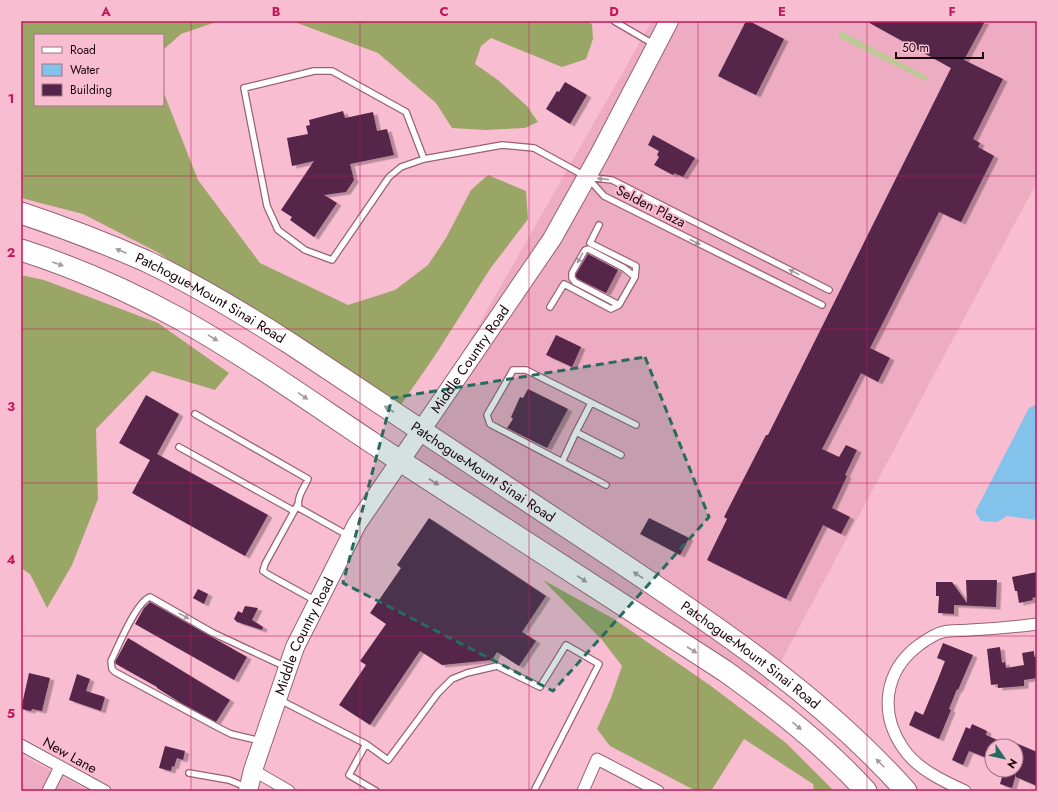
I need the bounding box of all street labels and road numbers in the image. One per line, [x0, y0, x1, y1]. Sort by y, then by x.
street label: Selden Plaza [613, 180, 689, 232]
street label: Patchogue-Mount Sinai Road [132, 248, 289, 348]
street label: Middle Country Road [426, 301, 514, 417]
street label: Patchogue-Mount Sinai Road [407, 417, 559, 527]
street label: Middle Country Road [269, 574, 339, 698]
street label: Patchogue-Mount Sinai Road [677, 596, 824, 714]
street label: New Lane [39, 732, 101, 778]

